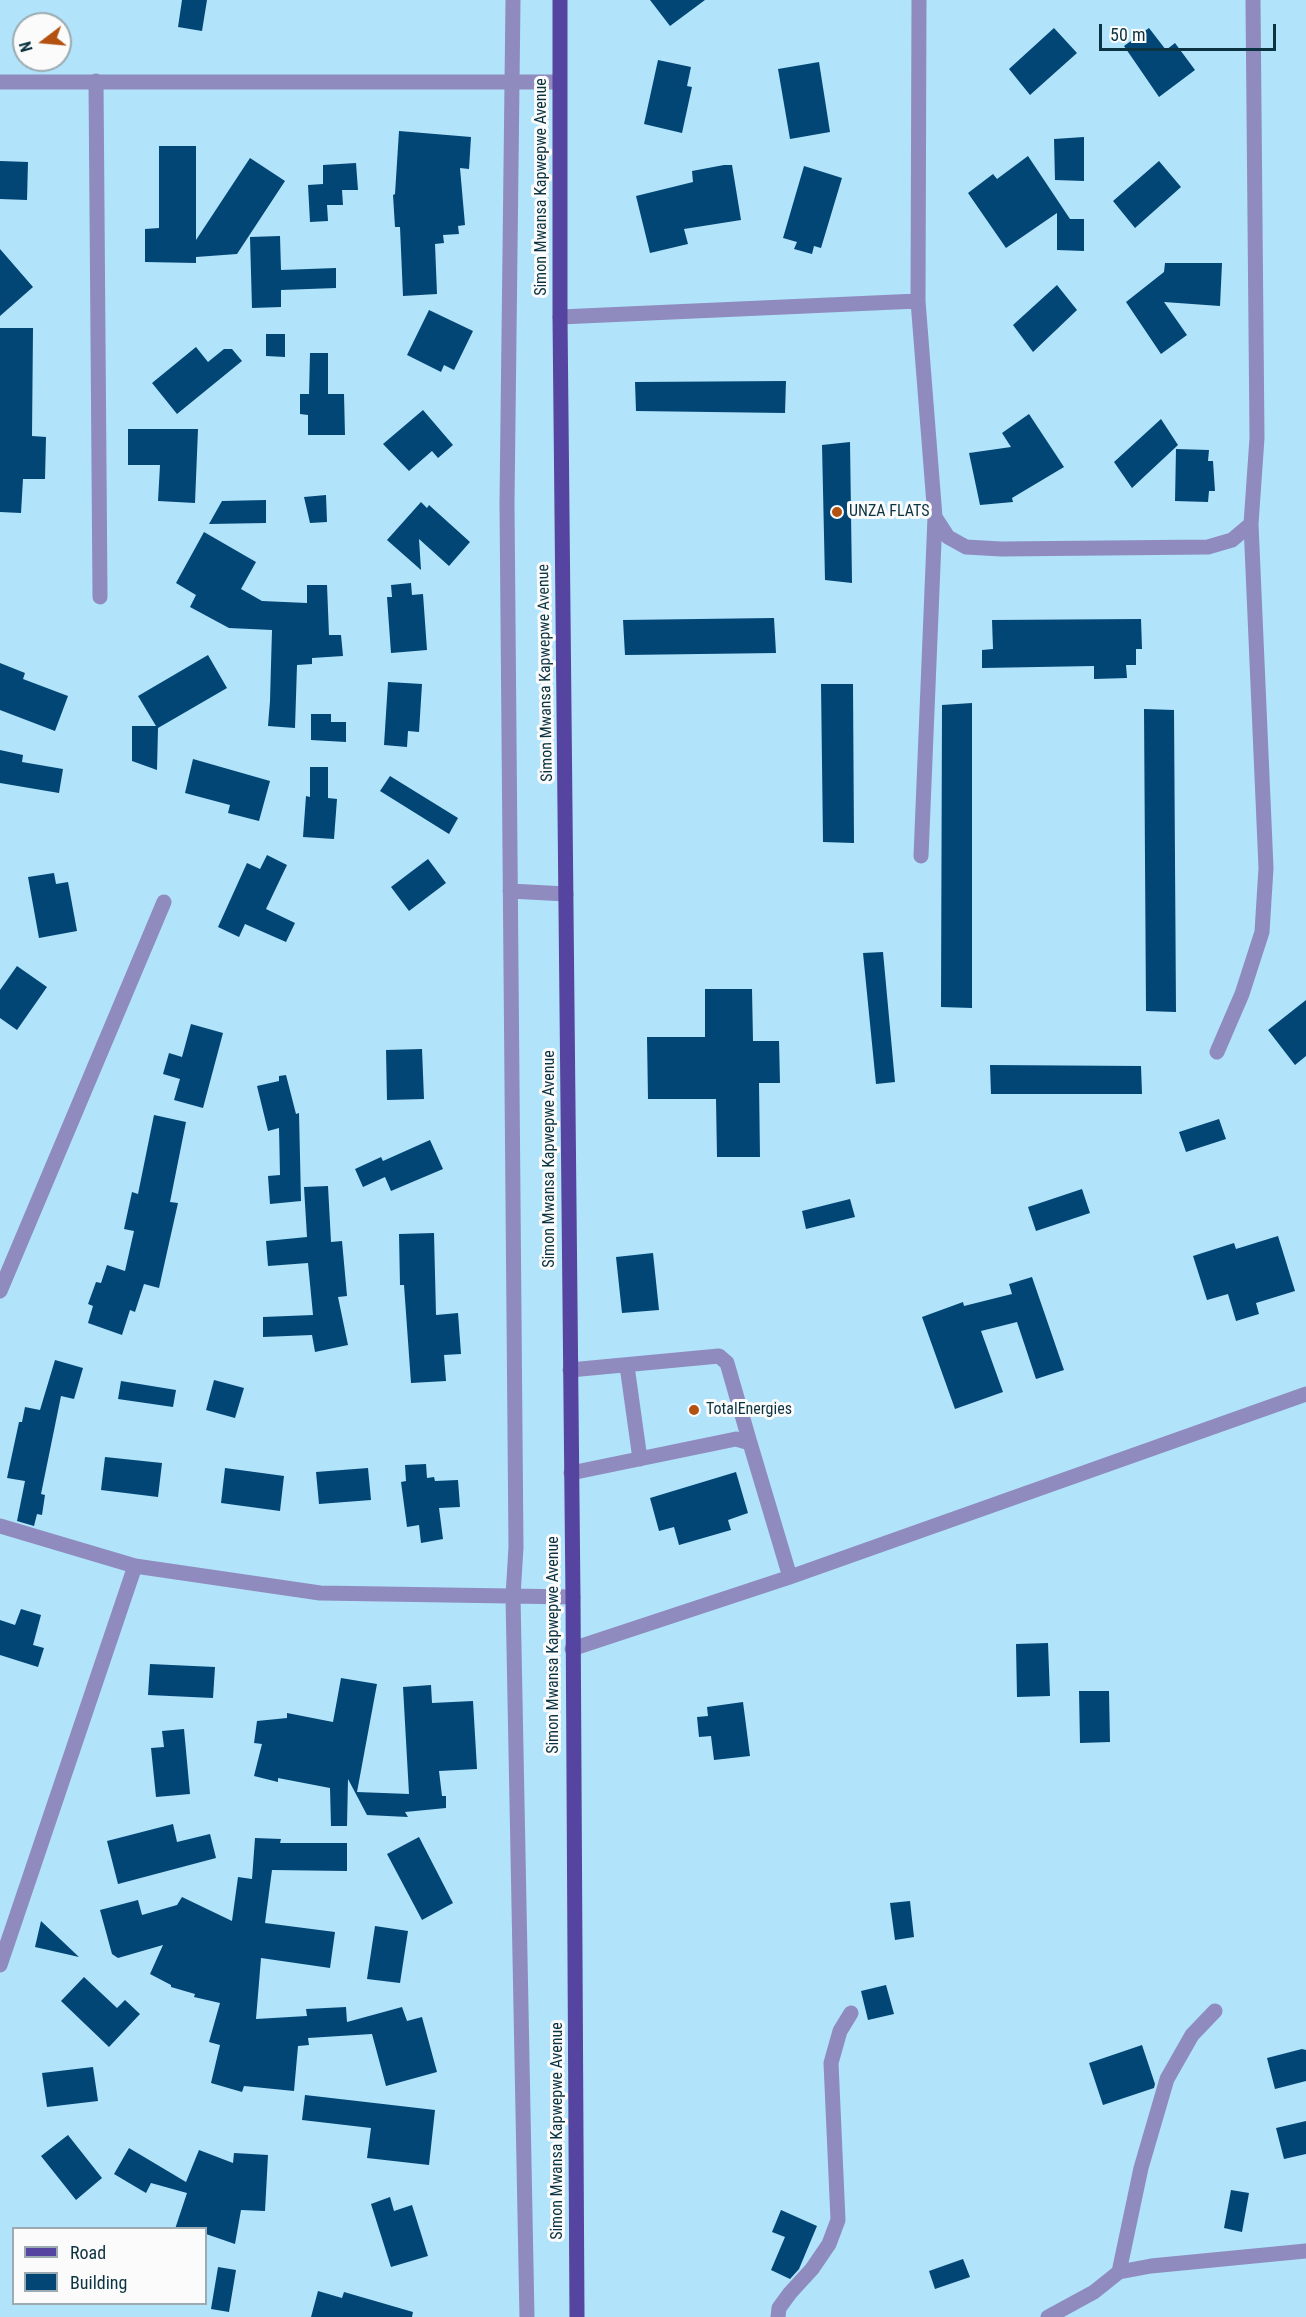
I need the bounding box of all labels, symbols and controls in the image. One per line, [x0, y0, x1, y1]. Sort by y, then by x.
north arrow [12, 12, 72, 72]
scale bar [1102, 12, 1279, 50]
text: 50 m [1110, 24, 1145, 45]
text: N [16, 39, 37, 54]
street label: Simon Mwansa Kapwepwe Avenue [532, 78, 552, 296]
place label: UNZA FLATS [849, 502, 929, 522]
marker: UNZA FLATS [830, 505, 844, 519]
street label: Simon Mwansa Kapwepwe Avenue [535, 564, 557, 782]
street label: Simon Mwansa Kapwepwe Avenue [540, 1050, 560, 1268]
place label: TotalEnergies [706, 1400, 792, 1420]
marker: TotalEnergies [687, 1403, 701, 1417]
street label: Simon Mwansa Kapwepwe Avenue [544, 1536, 564, 1754]
street label: Simon Mwansa Kapwepwe Avenue [548, 2022, 568, 2240]
legend [12, 2227, 207, 2305]
text: Road [70, 2242, 106, 2263]
text: Building [70, 2272, 127, 2293]

